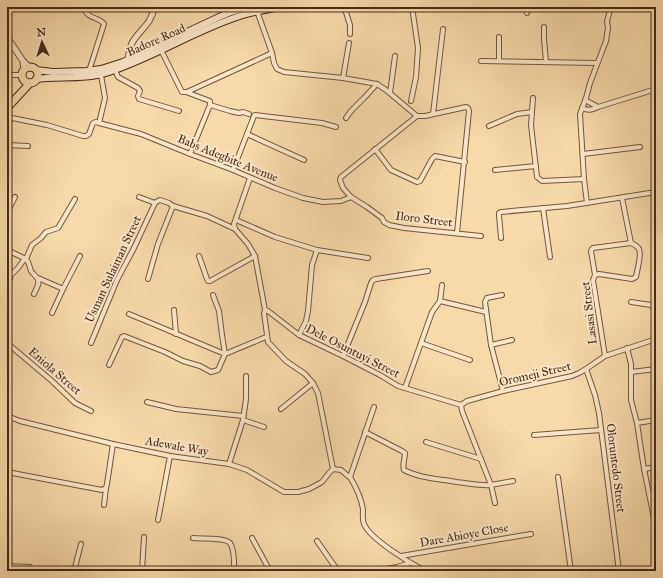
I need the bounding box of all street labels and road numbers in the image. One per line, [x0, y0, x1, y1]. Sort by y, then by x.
street label: Badore Road [125, 21, 187, 59]
street label: Babs Adegbite Avenue [175, 131, 280, 186]
street label: Iloro Street [395, 209, 454, 230]
street label: Usman Sulaiman Street [82, 212, 144, 325]
street label: Lasasi Street [578, 280, 600, 345]
street label: Dele Osuntuyi Street [304, 321, 403, 381]
street label: Eniola Street [26, 344, 85, 398]
street label: Oromeji Street [498, 359, 573, 389]
street label: Oloruntedo Street [604, 423, 629, 514]
street label: Adewale Way [143, 433, 210, 459]
street label: Dare Abioye Close [419, 520, 509, 550]

